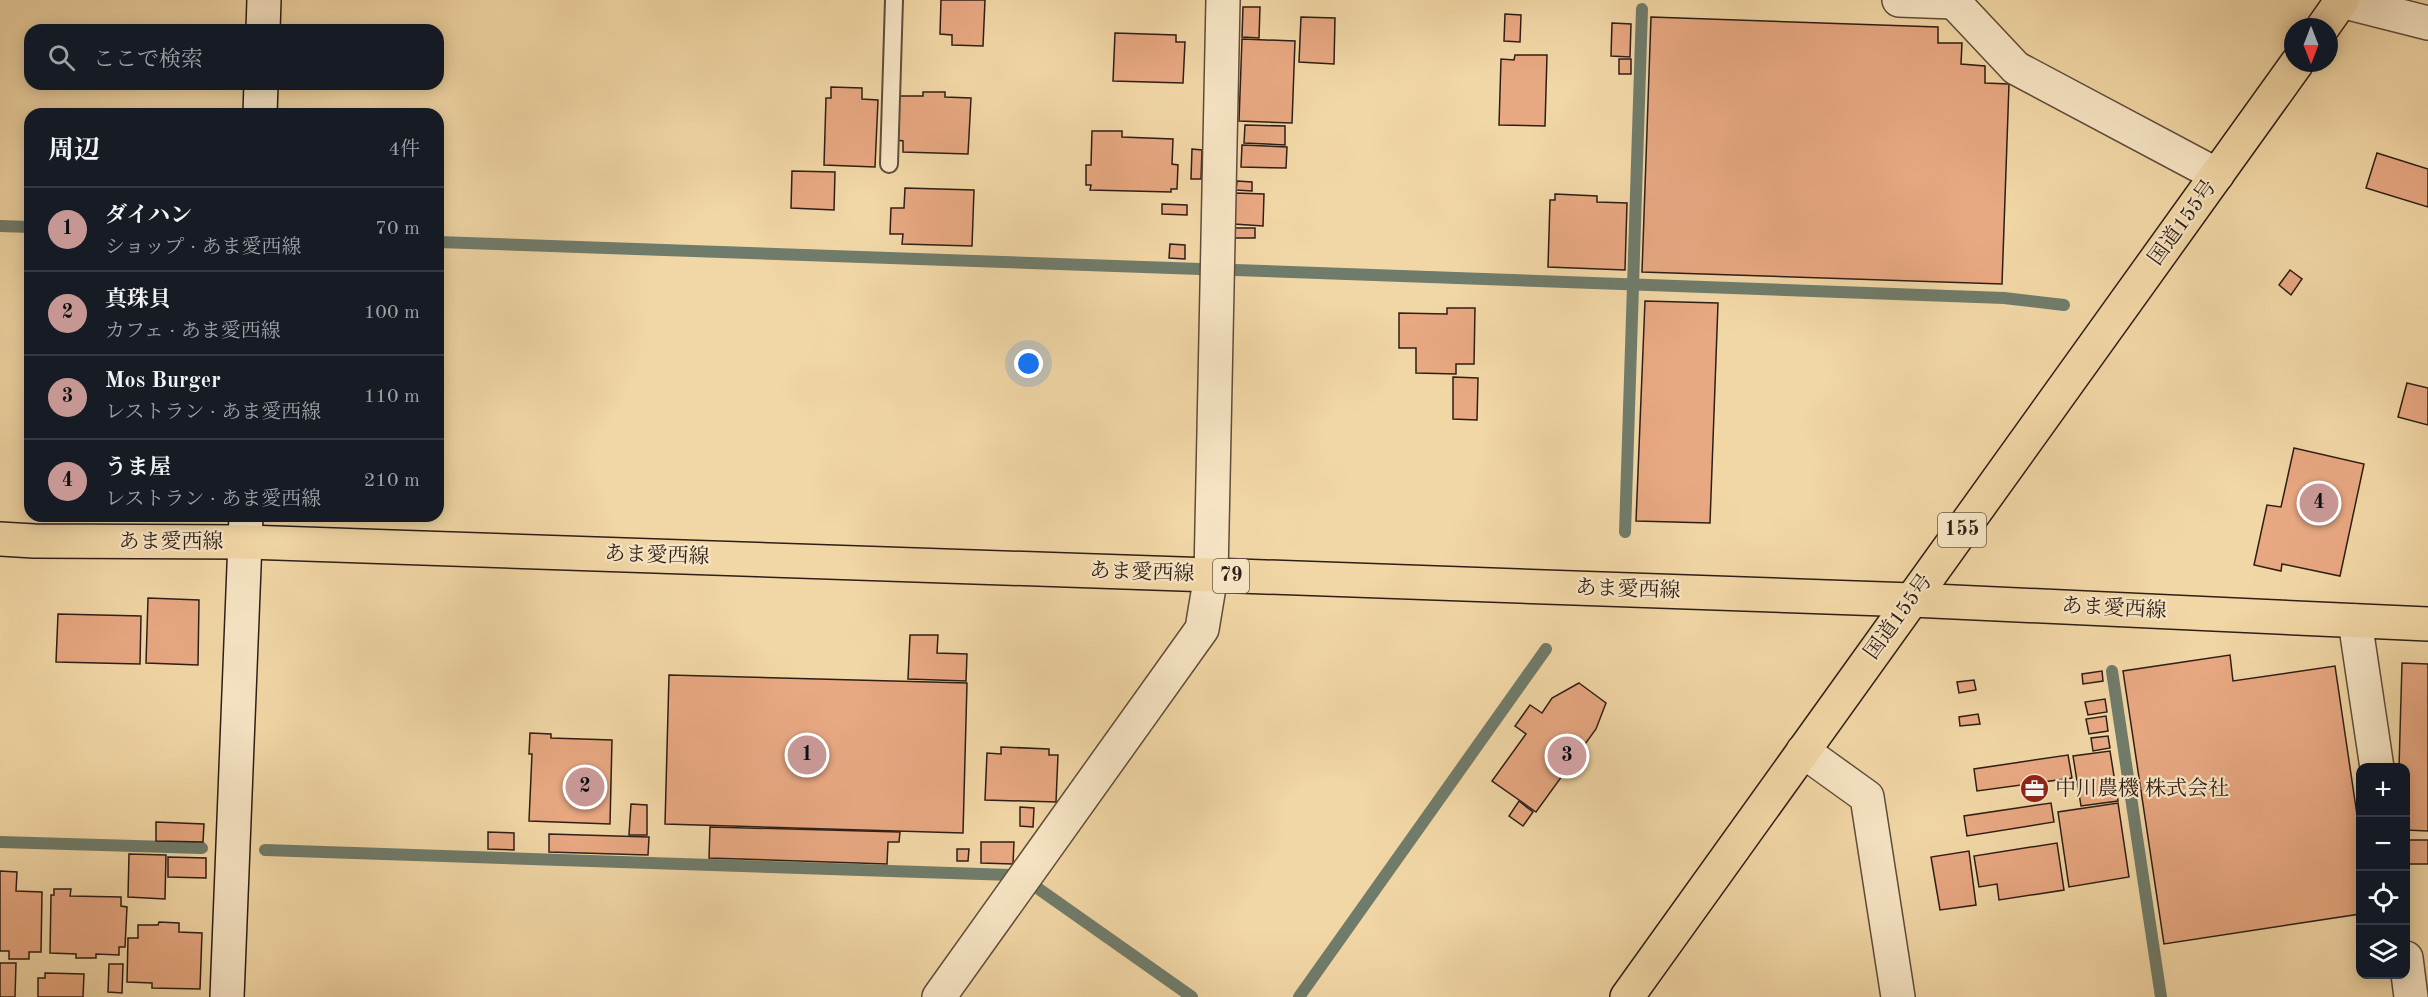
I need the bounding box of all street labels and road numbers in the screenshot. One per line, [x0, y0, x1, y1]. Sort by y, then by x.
street label: 国道155号 [2144, 175, 2221, 269]
road number: 155 [1938, 513, 1986, 547]
street label: あま愛西線 [119, 530, 224, 553]
street label: あま愛西線 [604, 542, 710, 568]
street label: あま愛西線 [1089, 559, 1195, 585]
road number: 79 [1213, 559, 1249, 593]
street label: 国道155号 [1860, 569, 1937, 663]
street label: あま愛西線 [1575, 576, 1681, 602]
street label: あま愛西線 [2061, 594, 2167, 622]

